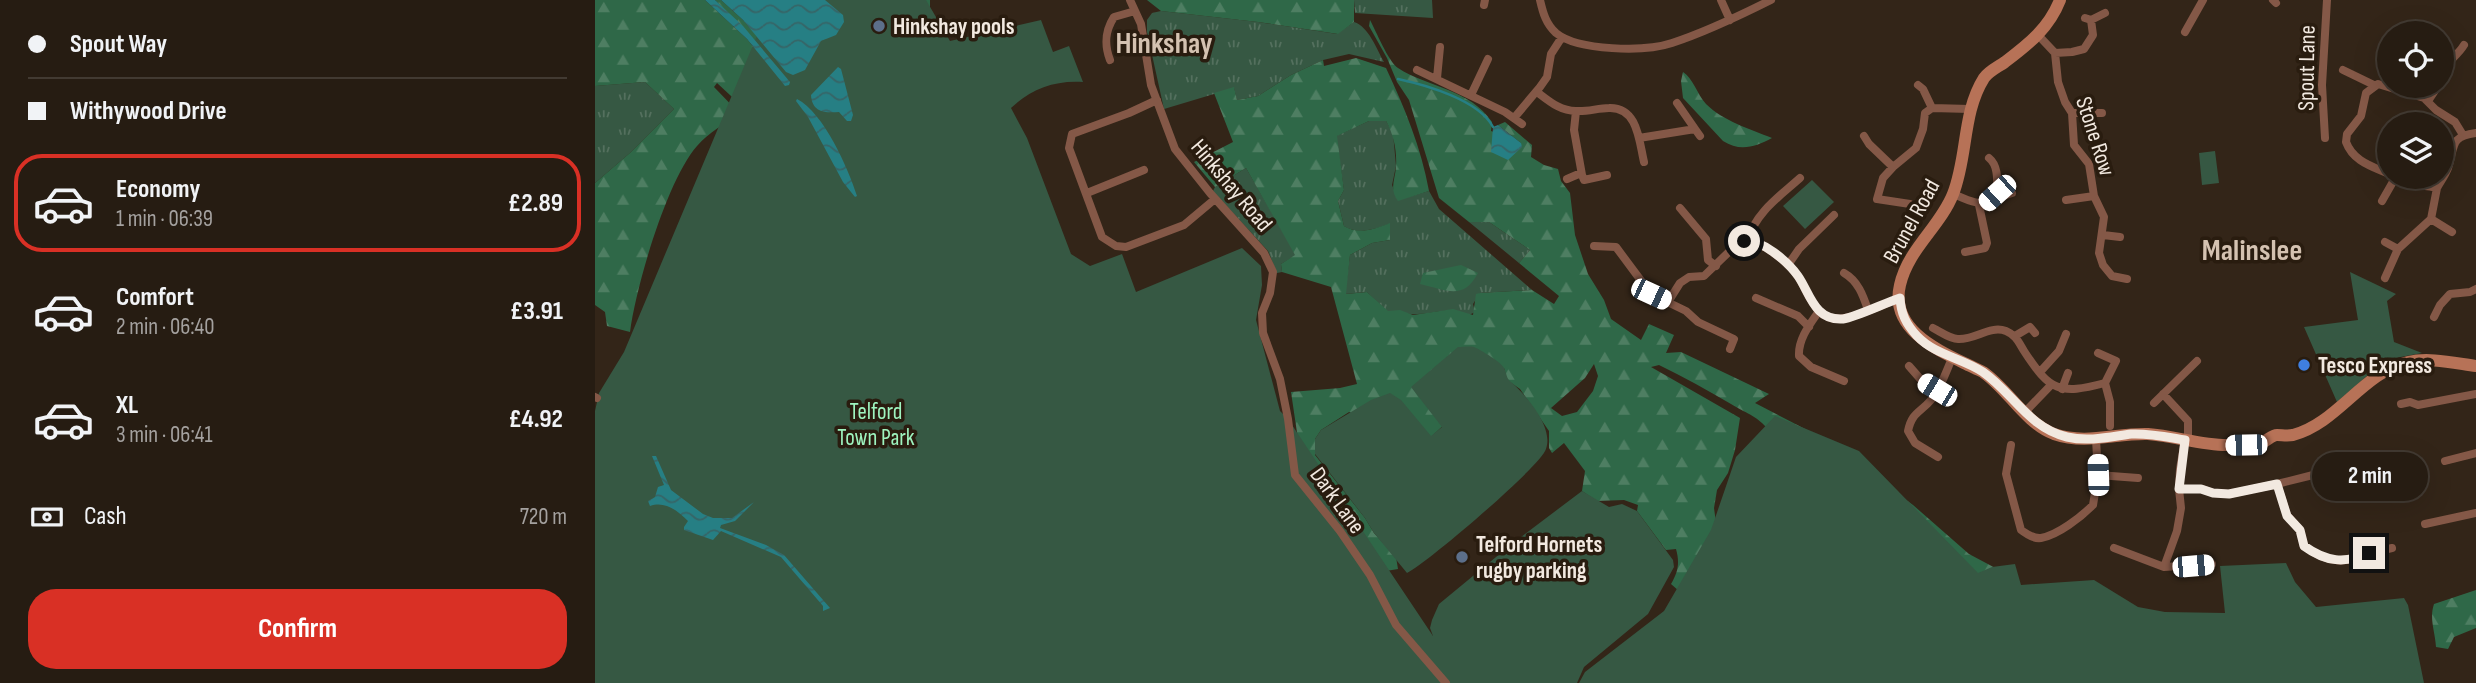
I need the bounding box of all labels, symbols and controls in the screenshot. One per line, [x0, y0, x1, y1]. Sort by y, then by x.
place label: Hinkshay pools [893, 13, 1015, 41]
marker: Hinkshay pools [871, 18, 887, 34]
map controls [2377, 21, 2454, 189]
button: locate [2377, 21, 2454, 98]
street label: Spout Lane [2292, 25, 2322, 111]
district label: Hinkshay [1115, 26, 1213, 62]
text: Spout Way [70, 29, 167, 60]
street label: Stone Row [2069, 93, 2121, 180]
text: Withywood Drive [70, 96, 227, 127]
button: layers [2377, 112, 2454, 189]
street label: Hinkshay Road [1185, 134, 1278, 238]
car [1975, 171, 2020, 215]
icon: car [32, 172, 95, 235]
text: Economy [116, 174, 200, 205]
street label: Brunel Road [1877, 175, 1946, 268]
text: £2.89 [508, 188, 563, 219]
text: 1 min · 06:39 [116, 205, 213, 233]
route start [1728, 225, 1760, 257]
district label: Malinslee [2202, 233, 2302, 269]
car [1628, 276, 1675, 312]
icon: car [32, 280, 95, 343]
text: Comfort [116, 282, 194, 313]
text: £3.91 [510, 296, 563, 327]
text: 2 min · 06:40 [116, 313, 214, 341]
place label: Tesco Express [2318, 352, 2432, 380]
marker: Tesco Express [2296, 357, 2312, 373]
car [1914, 370, 1961, 410]
icon: car [32, 388, 95, 451]
text: XL [116, 390, 138, 421]
park label: Telford Town Park [837, 398, 915, 452]
text: £4.92 [508, 404, 563, 435]
text: 3 min · 06:41 [116, 421, 213, 449]
car [2225, 434, 2268, 456]
callout: 2 min [2311, 452, 2427, 500]
car [2087, 454, 2110, 496]
street label: Dark Lane [1304, 462, 1371, 539]
text: 2 min [2348, 462, 2392, 490]
icon: cash [28, 498, 66, 536]
text: Cash [84, 501, 127, 532]
text: 720 m [520, 503, 567, 531]
place label: Telford Hornets rugby parking [1476, 531, 1602, 585]
route end [2353, 537, 2385, 569]
marker: Telford Hornets rugby parking [1454, 549, 1470, 565]
car [2172, 554, 2215, 578]
button: Confirm [28, 589, 567, 669]

